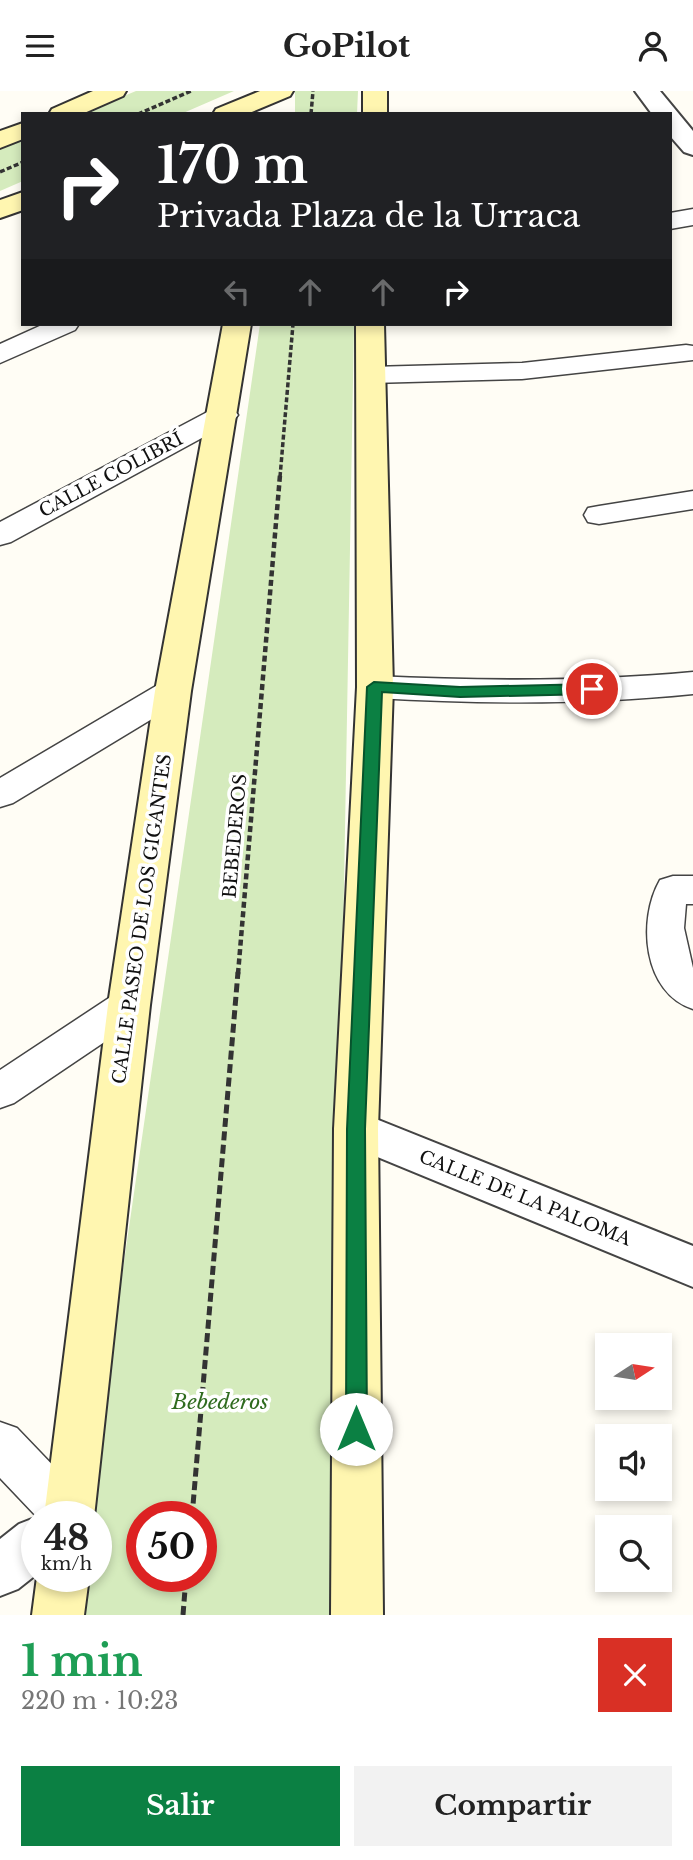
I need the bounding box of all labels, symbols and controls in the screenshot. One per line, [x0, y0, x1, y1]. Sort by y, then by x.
text: GoPilot [283, 26, 410, 66]
icon: menu [21, 27, 59, 65]
icon: person [634, 27, 672, 65]
text: 170 m [157, 135, 308, 196]
icon: right [42, 140, 133, 231]
text: Privada Plaza de la Urraca [157, 196, 580, 236]
icon: left [218, 273, 256, 311]
icon: ahead [291, 273, 329, 311]
icon: ahead [364, 273, 402, 311]
icon: right [437, 273, 475, 311]
street label: CALLE COLIBRÍ [35, 427, 187, 522]
pin [562, 659, 622, 719]
icon: arrive [573, 670, 611, 708]
street label: CALLE PASEO DE LOS GIGANTES [108, 753, 176, 1085]
street label: BEBEDEROS [219, 773, 251, 899]
street label: CALLE DE LA PALOMA [416, 1145, 635, 1251]
north arrow [595, 1333, 672, 1411]
map controls [595, 1333, 672, 1592]
park label: Bebederos [171, 1389, 268, 1415]
position arrow [319, 1392, 393, 1466]
button: sound [595, 1424, 672, 1501]
speed limit sign: 50 [126, 1501, 217, 1592]
button: search [595, 1515, 672, 1592]
text: 48 [44, 1516, 89, 1559]
text: km/h [41, 1553, 92, 1575]
text: 1 min [21, 1635, 143, 1687]
button: close [598, 1638, 672, 1712]
text: 220 m · 10:23 [21, 1687, 178, 1715]
button: Salir [21, 1766, 340, 1846]
button: Compartir [354, 1766, 672, 1846]

